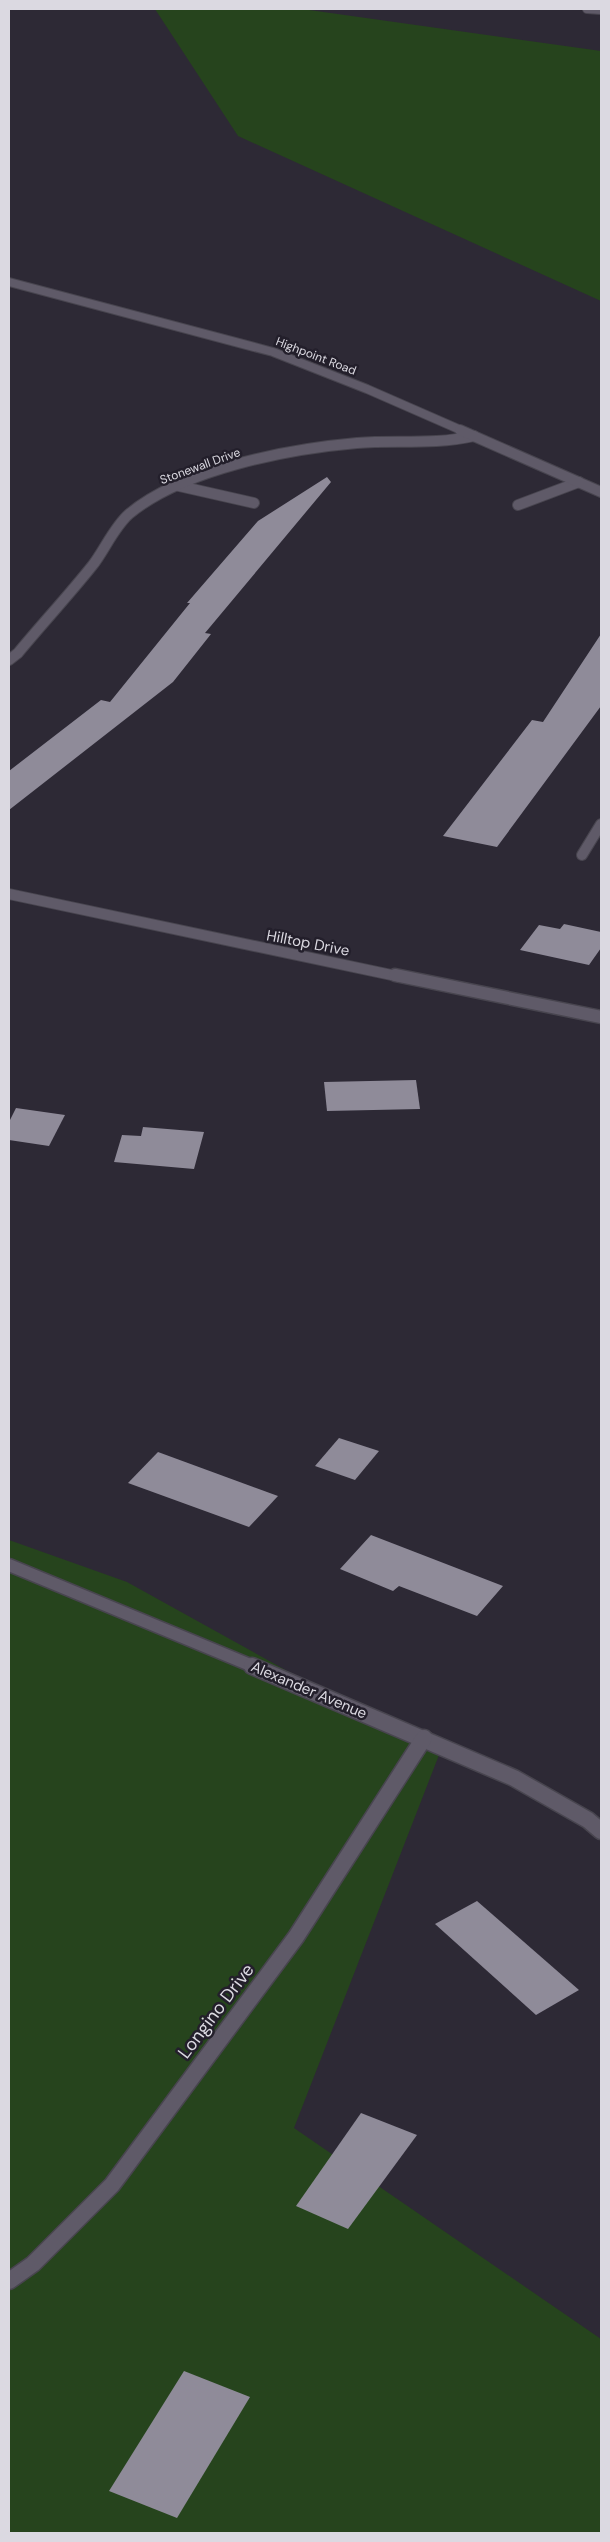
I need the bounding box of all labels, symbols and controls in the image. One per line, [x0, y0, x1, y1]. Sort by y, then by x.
street label: Highpoint Road [274, 333, 358, 379]
street label: Stonewall Drive [158, 444, 243, 488]
street label: Hilltop Drive [265, 925, 351, 961]
street label: Alexander Avenue [248, 1657, 370, 1723]
street label: Longino Drive [172, 1959, 260, 2063]

